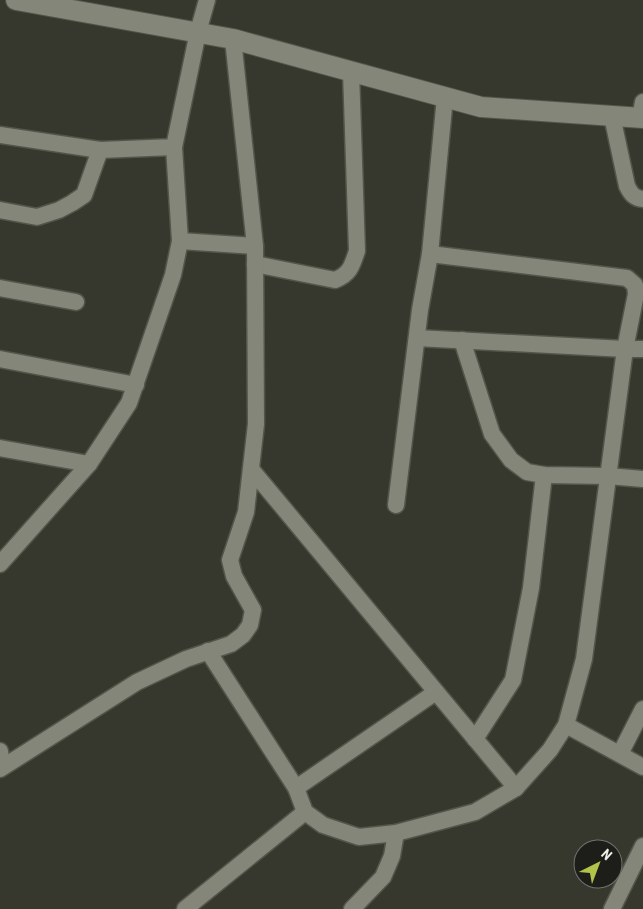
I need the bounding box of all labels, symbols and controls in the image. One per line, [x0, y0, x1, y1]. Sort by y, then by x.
north arrow [573, 839, 623, 889]
text: N [598, 846, 615, 863]

